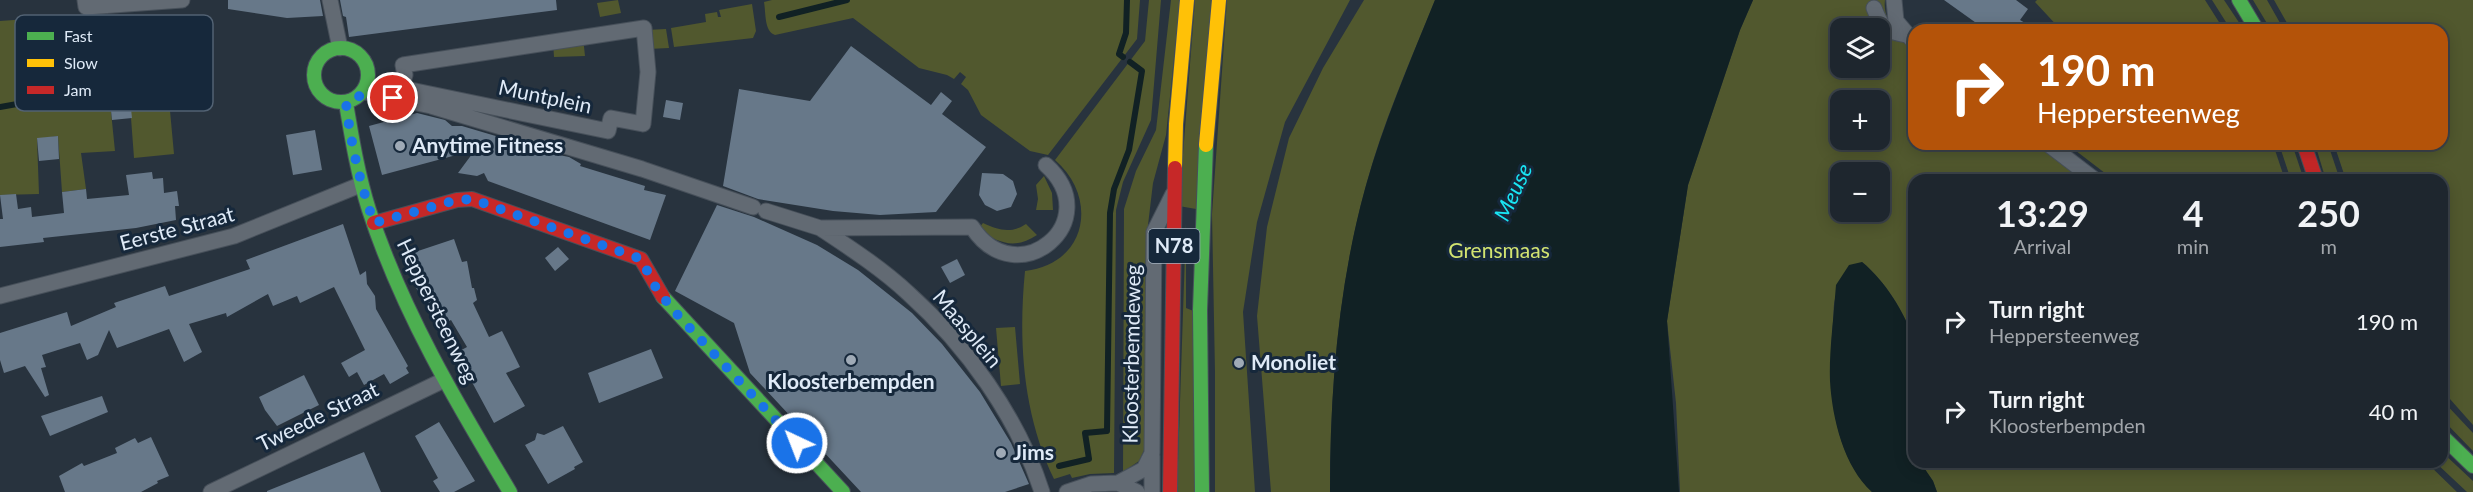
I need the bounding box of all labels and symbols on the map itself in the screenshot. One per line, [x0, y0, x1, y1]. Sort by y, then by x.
legend [15, 15, 213, 111]
text: Fast [64, 26, 93, 45]
text: Slow [64, 53, 98, 72]
pin [367, 72, 418, 123]
street label: Muntplein [496, 73, 594, 118]
text: Jam [64, 80, 92, 99]
place label: Anytime Fitness [411, 132, 563, 157]
marker: Anytime Fitness [393, 139, 407, 153]
water label: Meuse [1488, 159, 1537, 225]
street label: Eerste Straat [117, 200, 237, 255]
road number: N78 [1148, 229, 1200, 263]
street label: Heppersteenweg [393, 234, 484, 387]
park label: Grensmaas [1448, 237, 1550, 262]
street label: Kloosterbemdeweg [1116, 264, 1145, 444]
street label: Maasplein [928, 284, 1008, 372]
place label: Monoliet [1251, 349, 1336, 374]
marker: Kloosterbempden [844, 353, 858, 367]
marker: Monoliet [1232, 356, 1246, 370]
place label: Kloosterbempden [767, 368, 935, 393]
street label: Tweede Straat [253, 375, 382, 456]
position arrow [765, 411, 829, 475]
place label: Jims [1013, 439, 1054, 464]
marker: Jims [994, 446, 1008, 460]

